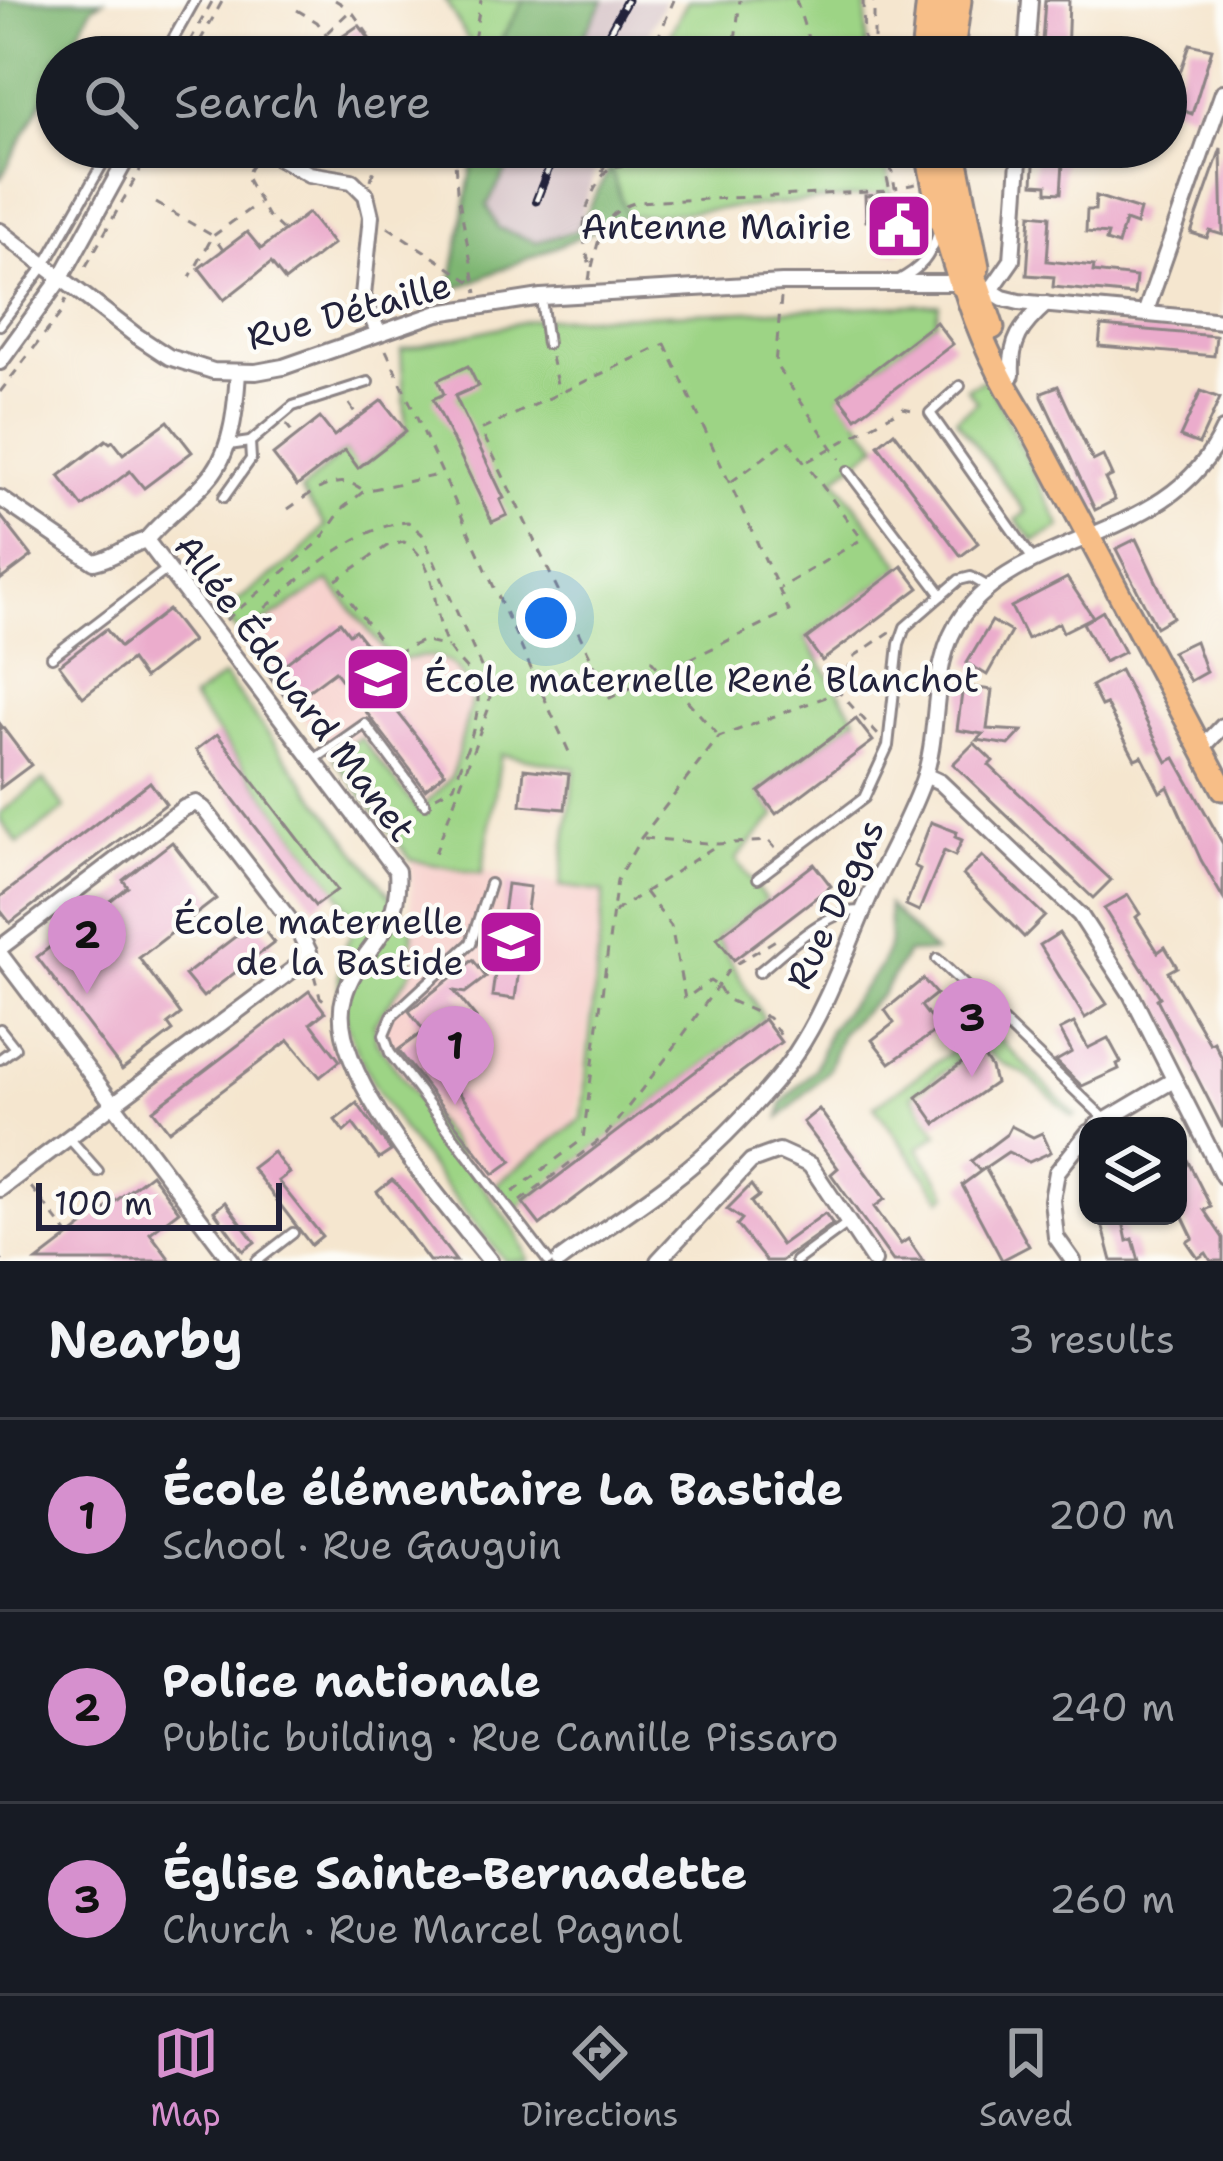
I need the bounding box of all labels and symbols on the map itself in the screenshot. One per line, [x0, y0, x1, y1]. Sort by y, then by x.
public building icon: Antenne Mairie [864, 191, 934, 261]
place label: Antenne Mairie [581, 202, 852, 251]
street label: Rue Détaille [242, 260, 456, 362]
street label: Allée Édouard Manet [163, 524, 427, 852]
your location [516, 588, 576, 648]
school or university icon: École maternelle René Blanchot [343, 644, 413, 714]
place label: École maternelle René Blanchot [424, 655, 979, 704]
street label: Rue Degas [774, 811, 896, 997]
pin: 2 [48, 895, 126, 994]
place label: École maternelle de la Bastide [173, 897, 464, 987]
school or university icon: École maternelle de la Bastide [476, 907, 546, 977]
pin: 3 [933, 978, 1011, 1077]
pin: 1 [416, 1006, 494, 1105]
scale bar [36, 1177, 282, 1230]

